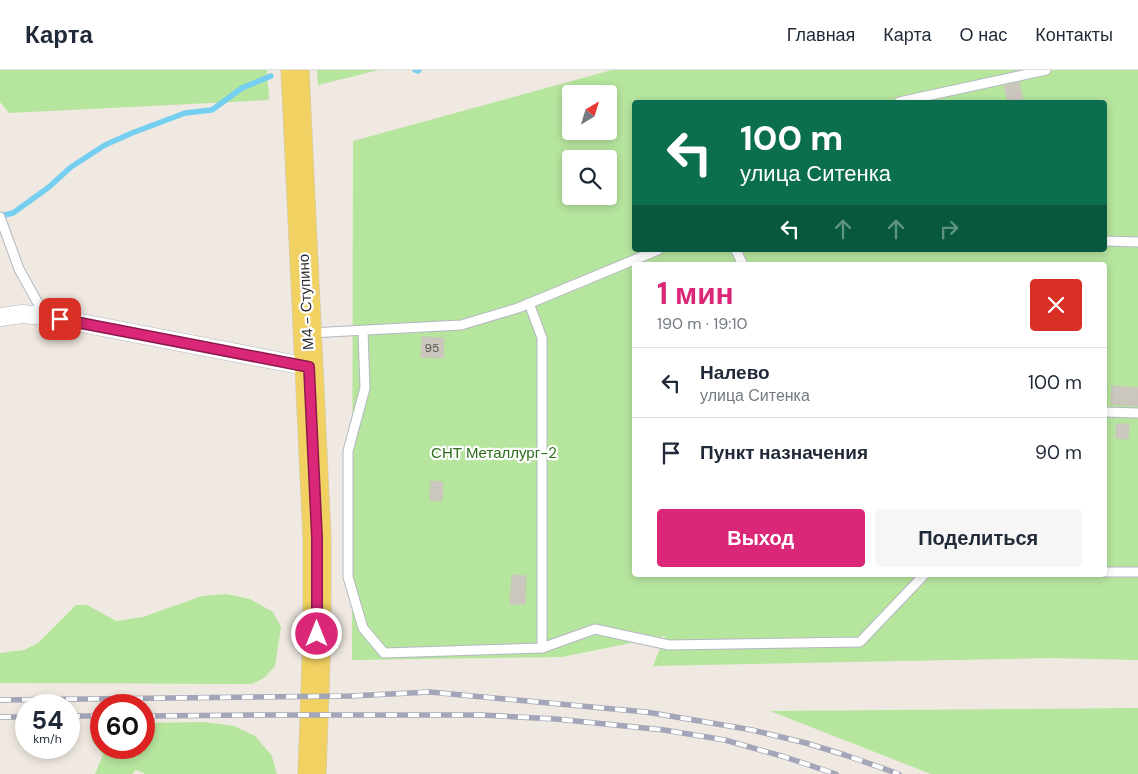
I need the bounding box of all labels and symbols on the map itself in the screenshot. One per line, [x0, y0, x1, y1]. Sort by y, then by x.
north arrow [562, 85, 618, 140]
street label: М4 - Ступино [293, 253, 319, 351]
pin [39, 298, 81, 340]
house number: 95 [425, 340, 439, 356]
park label: СНТ Металлург-2 [431, 443, 557, 463]
position arrow [290, 607, 342, 659]
speed limit sign: 60 [90, 694, 155, 759]

